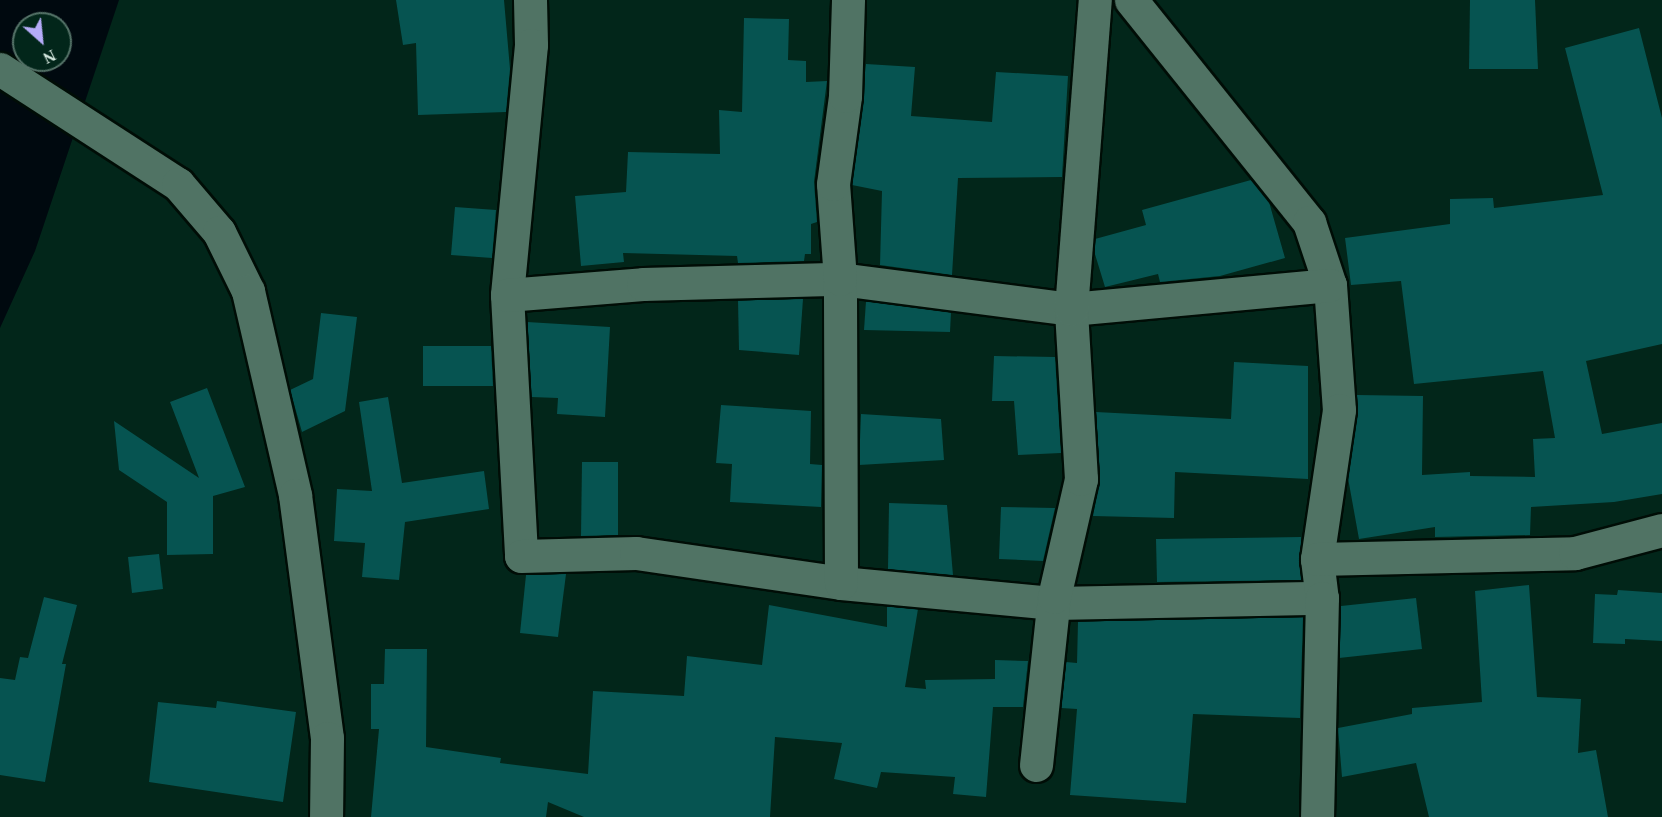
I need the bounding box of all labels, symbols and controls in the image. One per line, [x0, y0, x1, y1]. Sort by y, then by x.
north arrow [12, 12, 72, 72]
text: N [40, 47, 59, 67]

